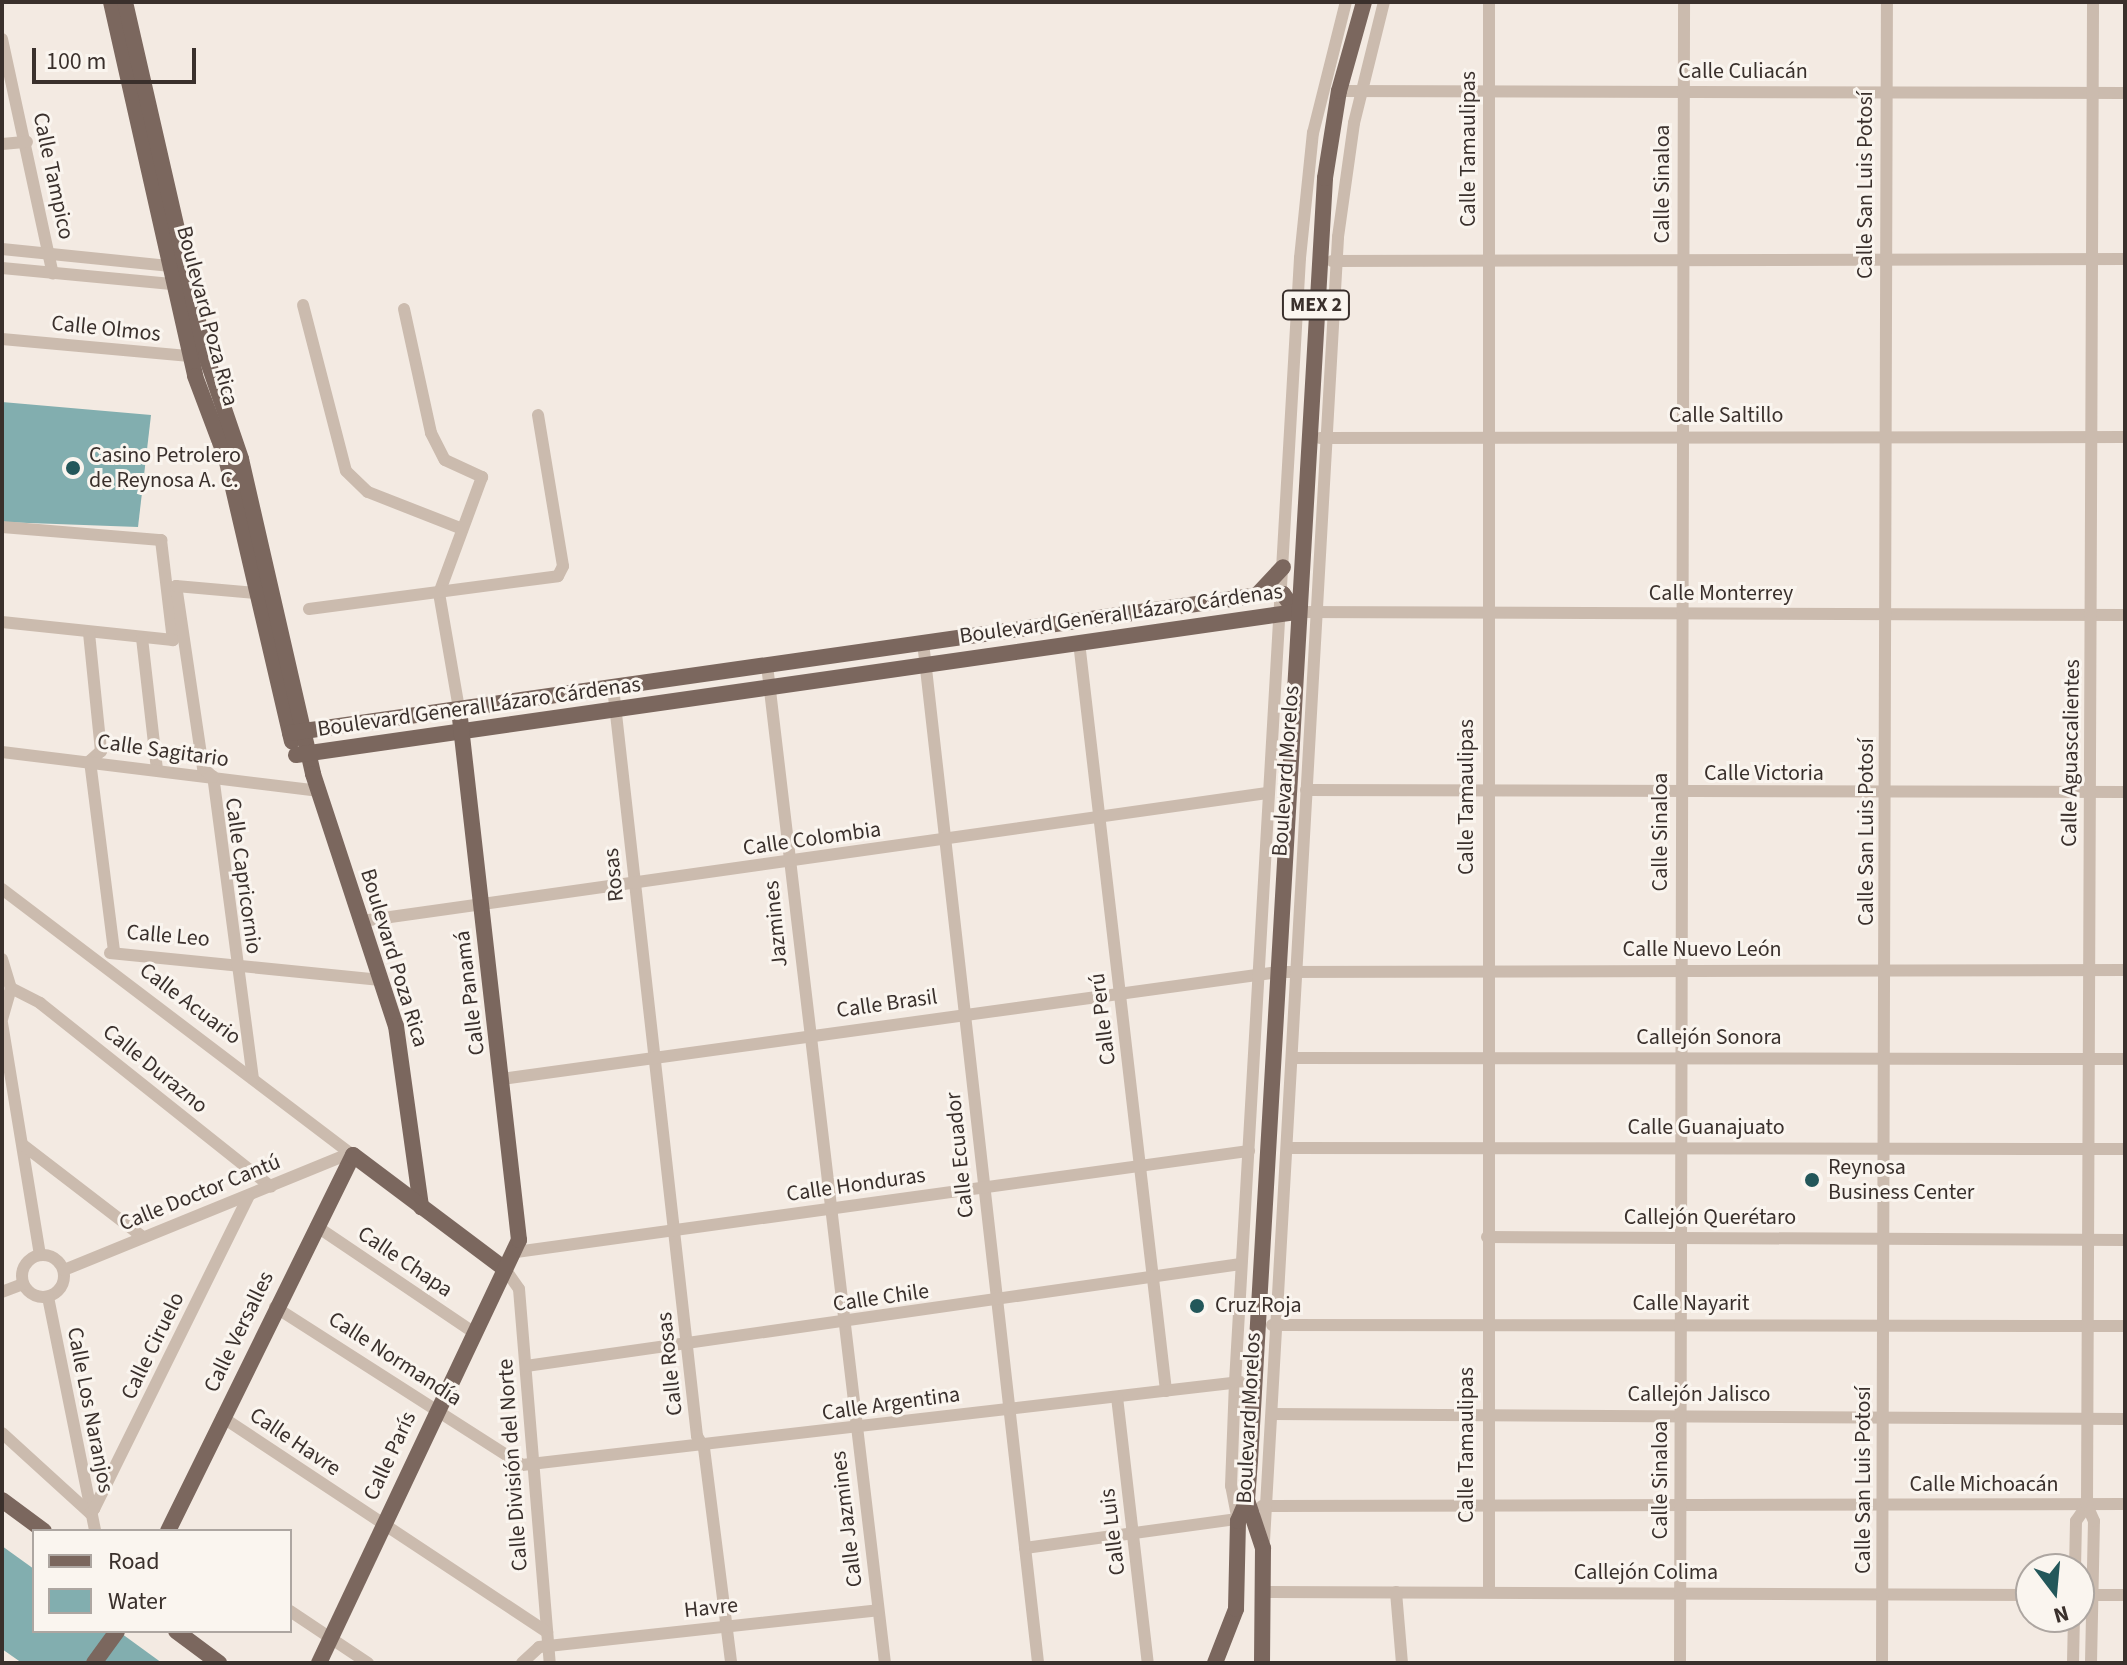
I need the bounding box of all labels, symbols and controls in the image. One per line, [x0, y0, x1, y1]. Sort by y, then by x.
scale bar [36, 32, 200, 82]
text: 100 m [46, 44, 106, 79]
street label: Calle Culiacán [1678, 59, 1808, 85]
street label: Calle Tamaulipas [1456, 71, 1482, 227]
street label: Calle San Luis Potosí [1853, 91, 1879, 279]
street label: Calle Tampico [27, 110, 79, 242]
street label: Calle Sinaloa [1650, 125, 1676, 243]
street label: Boulevard Poza Rica [170, 223, 244, 409]
road number: MEX 2 [1280, 289, 1352, 321]
street label: Calle Olmos [50, 310, 162, 348]
street label: Calle Saltillo [1669, 403, 1783, 429]
place label: Casino Petrolero de Reynosa A. C. [89, 442, 241, 494]
marker: Casino Petrolero de Reynosa A. C. [64, 459, 82, 477]
street label: Boulevard General Lázaro Cárdenas [958, 578, 1284, 650]
street label: Calle Monterrey [1649, 581, 1793, 607]
street label: Calle Aguascalientes [2056, 659, 2086, 847]
street label: Boulevard General Lázaro Cárdenas [316, 671, 642, 743]
street label: Boulevard Morelos [1267, 685, 1305, 857]
street label: Calle Tamaulipas [1454, 719, 1480, 875]
street label: Calle Sagitario [96, 729, 230, 773]
street label: Calle San Luis Potosí [1854, 738, 1880, 926]
street label: Calle Victoria [1704, 761, 1824, 787]
street label: Calle Sinaloa [1648, 773, 1674, 891]
street label: Calle Capricornio [219, 796, 267, 956]
street label: Calle Colombia [741, 816, 883, 862]
street label: Rosas [598, 847, 630, 903]
street label: Boulevard Poza Rica [354, 866, 434, 1050]
street label: Jazmines [758, 879, 794, 969]
street label: Calle Leo [125, 919, 211, 953]
street label: Calle Panamá [449, 929, 491, 1057]
street label: Calle Nuevo León [1622, 937, 1782, 963]
street label: Calle Acuario [134, 957, 246, 1051]
street label: Calle Perú [1084, 971, 1122, 1067]
street label: Calle Brasil [835, 984, 939, 1024]
street label: Calle Durazno [97, 1019, 213, 1119]
street label: Callejón Sonora [1636, 1025, 1782, 1051]
street label: Calle Ecuador [940, 1091, 980, 1219]
street label: Calle Guanajuato [1627, 1115, 1785, 1141]
street label: Calle Doctor Cantú [115, 1149, 285, 1237]
place label: Reynosa Business Center [1828, 1154, 1975, 1206]
street label: Calle Honduras [785, 1162, 927, 1208]
marker: Reynosa Business Center [1803, 1171, 1821, 1189]
street label: Callejón Querétaro [1624, 1205, 1796, 1231]
street label: Calle Chapa [353, 1221, 457, 1303]
street label: Calle Versalles [198, 1267, 280, 1397]
street label: Calle Chile [831, 1278, 931, 1318]
street label: Calle Ciruelo [116, 1288, 190, 1404]
street label: Calle Nayarit [1633, 1291, 1749, 1317]
place label: Cruz Roja [1215, 1293, 1302, 1319]
marker: Cruz Roja [1186, 1295, 1208, 1317]
street label: Calle Normandía [323, 1306, 467, 1412]
street label: Calle Rosas [651, 1311, 689, 1417]
street label: Calle Los Naranjos [61, 1325, 119, 1495]
street label: Boulevard Morelos [1231, 1332, 1267, 1504]
street label: Calle División del Norte [492, 1358, 534, 1572]
street label: Calle Tamaulipas [1454, 1367, 1480, 1523]
street label: Calle Argentina [820, 1381, 962, 1427]
street label: Callejón Jalisco [1628, 1382, 1770, 1408]
street label: Calle San Luis Potosí [1851, 1386, 1877, 1574]
street label: Calle Havre [244, 1402, 346, 1482]
street label: Calle París [358, 1407, 422, 1505]
street label: Calle Sinaloa [1648, 1421, 1674, 1539]
street label: Calle Jazmines [826, 1449, 868, 1589]
street label: Calle Michoacán [1909, 1472, 2059, 1498]
street label: Calle Luis [1095, 1487, 1131, 1577]
legend [32, 1529, 292, 1633]
text: Road [108, 1544, 160, 1579]
north arrow [2015, 1553, 2095, 1633]
street label: Callejón Colima [1574, 1560, 1718, 1586]
text: Water [108, 1584, 166, 1619]
street label: Havre [683, 1592, 739, 1624]
text: N [2050, 1597, 2073, 1632]

